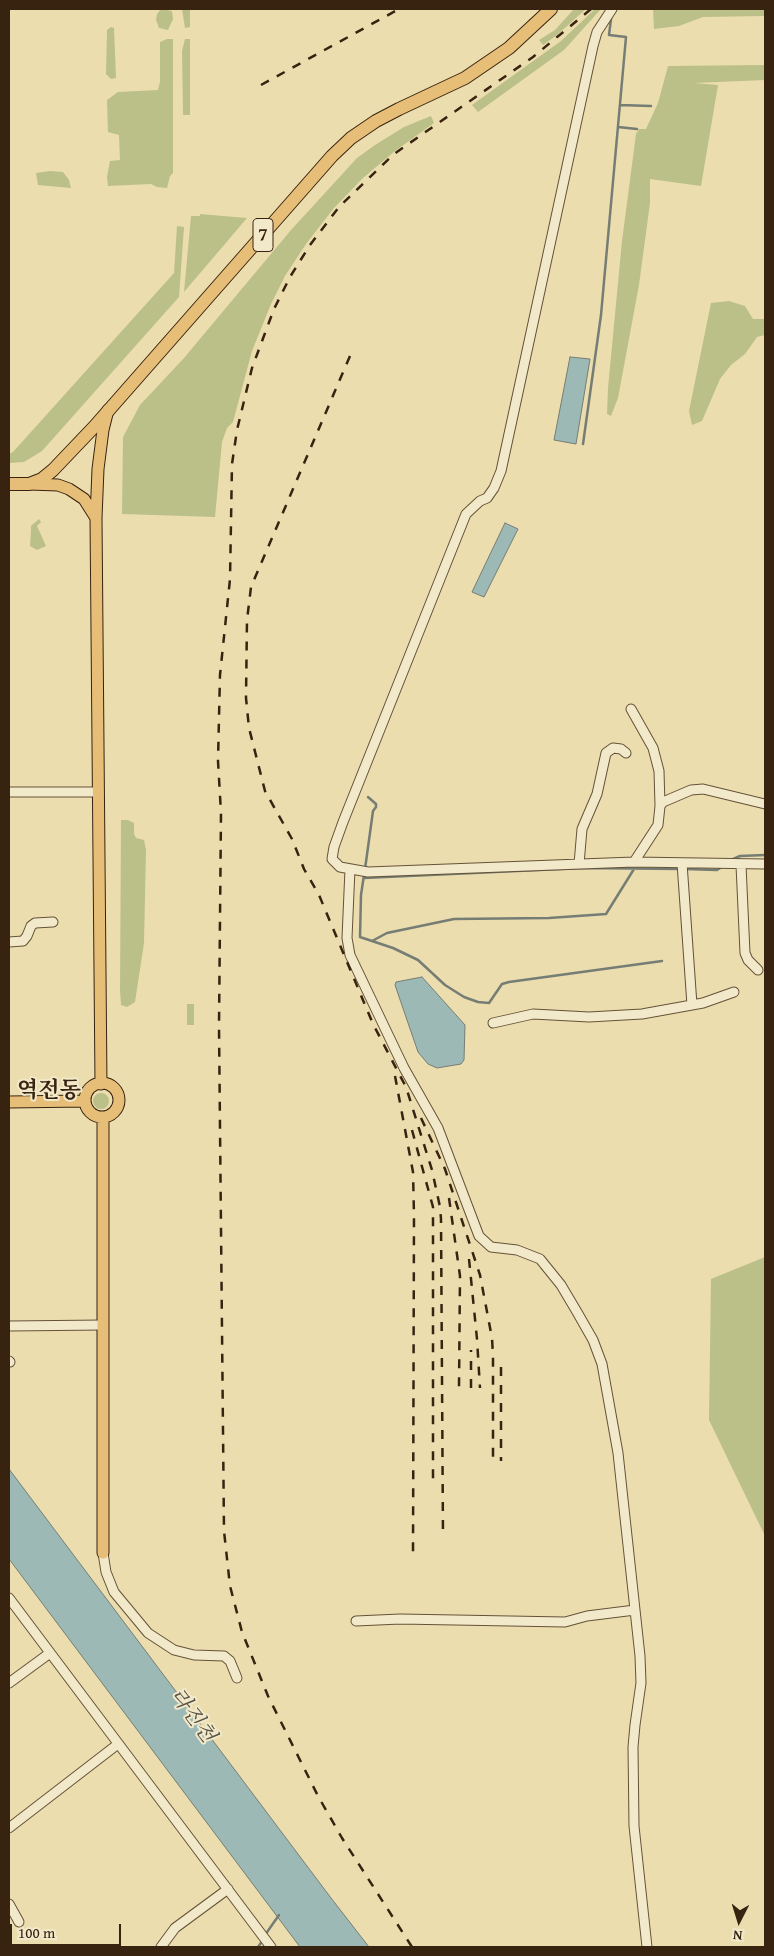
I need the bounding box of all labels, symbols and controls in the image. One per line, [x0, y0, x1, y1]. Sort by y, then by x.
road number: 7 [253, 218, 273, 252]
district label: 역전동 [17, 1078, 81, 1104]
water label: 라진천 [164, 1684, 220, 1748]
north arrow [714, 1896, 764, 1946]
scale bar [12, 1914, 124, 1946]
text: 100 m [18, 1922, 55, 1943]
text: N [732, 1926, 743, 1946]

